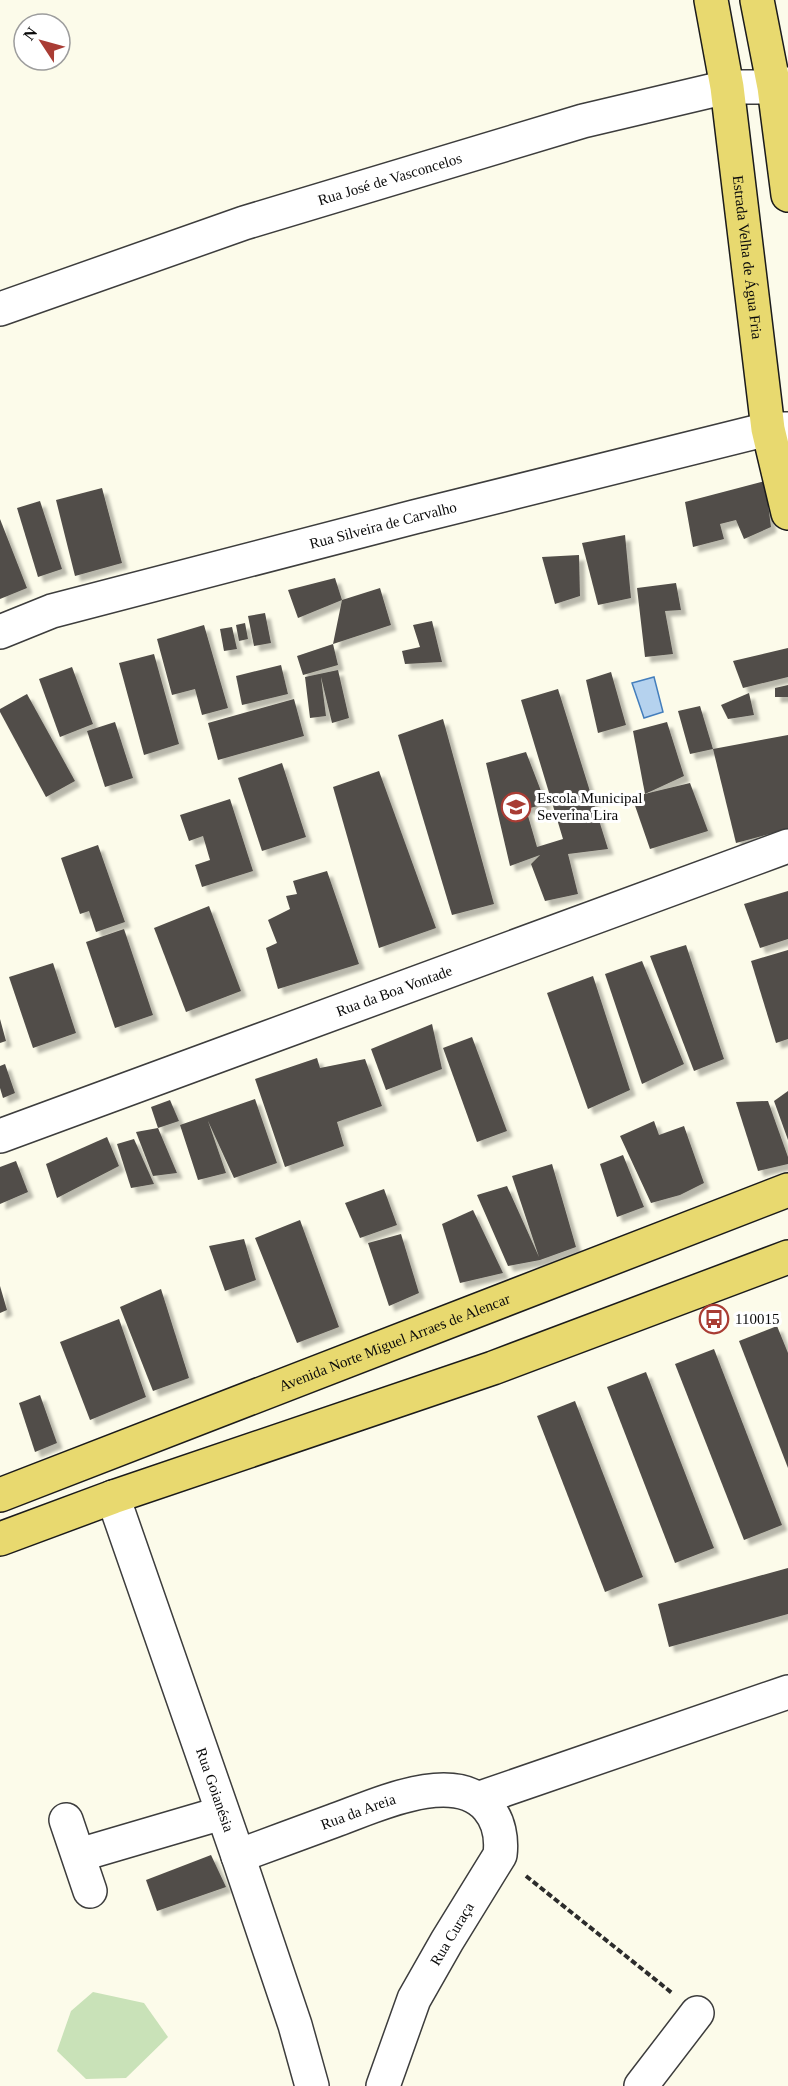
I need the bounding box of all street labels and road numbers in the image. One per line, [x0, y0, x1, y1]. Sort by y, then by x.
street label: Rua José de Vasconcelos [316, 150, 464, 208]
street label: Estrada Velha de Água Fria [730, 175, 765, 340]
street label: Rua Silveira de Carvalho [308, 499, 458, 552]
street label: Rua da Boa Vontade [334, 962, 455, 1020]
street label: Avenida Norte Miguel Arraes de Alencar [277, 1290, 512, 1394]
street label: Rua Goianésia [193, 1746, 237, 1834]
street label: Rua da Areia [318, 1791, 398, 1833]
street label: Rua Curaça [427, 1899, 477, 1968]

